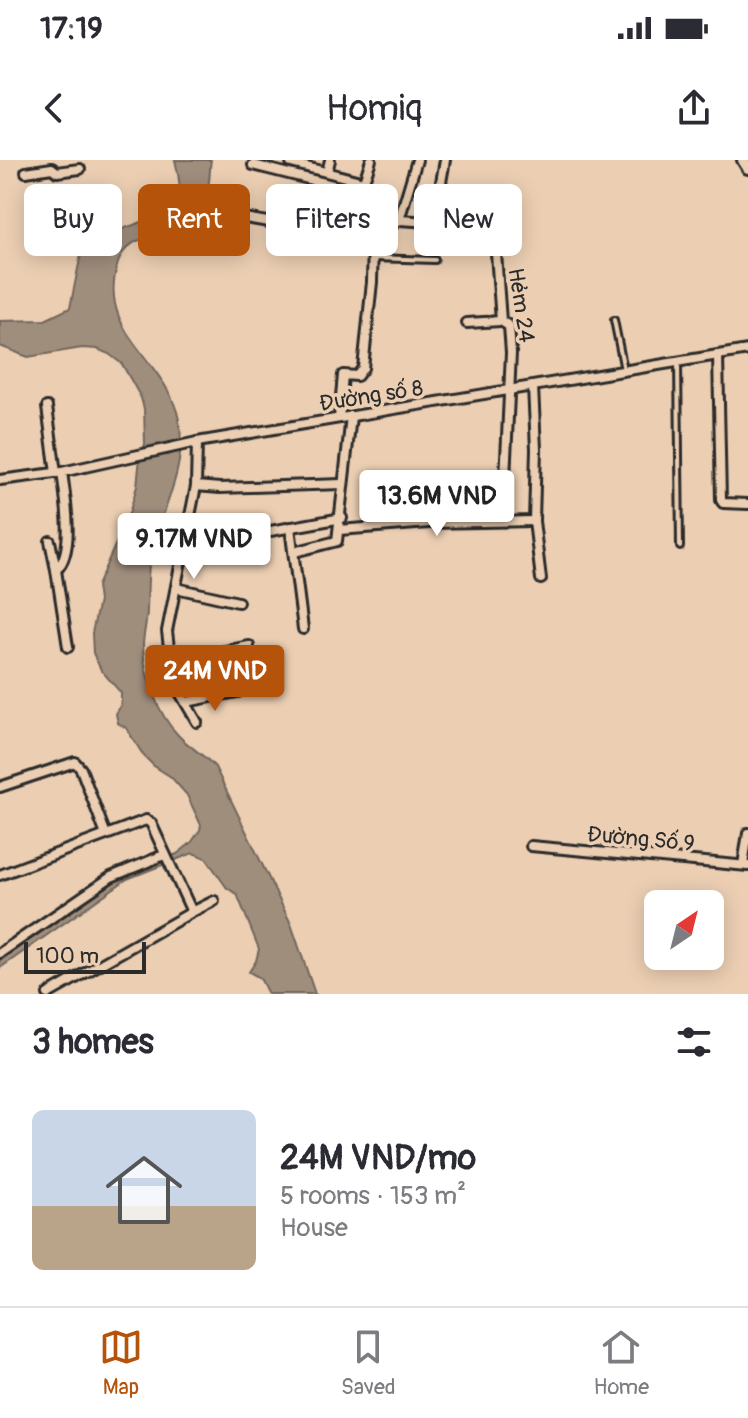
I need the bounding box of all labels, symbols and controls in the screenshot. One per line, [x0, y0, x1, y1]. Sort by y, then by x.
text: 17:19 [40, 10, 103, 47]
icon: back [32, 86, 76, 130]
text: Homiq [326, 86, 422, 131]
icon: share [672, 86, 716, 130]
chip: Buy [24, 184, 122, 256]
chip: Rent [138, 184, 250, 256]
chip: Filters [266, 184, 398, 256]
chip: New [414, 184, 522, 256]
street label: Hẻm 24 [501, 266, 541, 345]
street label: Đường số 8 [317, 374, 425, 418]
pin: 13.6M VND [345, 470, 529, 538]
text: 13.6M VND [377, 480, 497, 512]
pin: 9.17M VND [102, 513, 286, 581]
text: 9.17M VND [136, 523, 252, 555]
pin: 24M VND [141, 645, 289, 713]
text: 24M VND [163, 655, 267, 687]
street label: Đường Số 9 [586, 820, 696, 858]
north arrow [644, 890, 724, 970]
map controls [644, 890, 724, 970]
scale bar [24, 938, 146, 974]
text: 100 m [36, 942, 99, 970]
icon: filters [672, 1020, 716, 1064]
text: 3 homes [32, 1021, 154, 1064]
text: 24M VND/mo [280, 1137, 476, 1180]
icon: home [96, 1142, 192, 1238]
text: 5 rooms · 153 m² [280, 1180, 466, 1212]
text: House [280, 1212, 348, 1244]
tab: Map [99, 1325, 143, 1401]
tab: Saved [341, 1325, 396, 1401]
tab: Home [594, 1325, 649, 1401]

